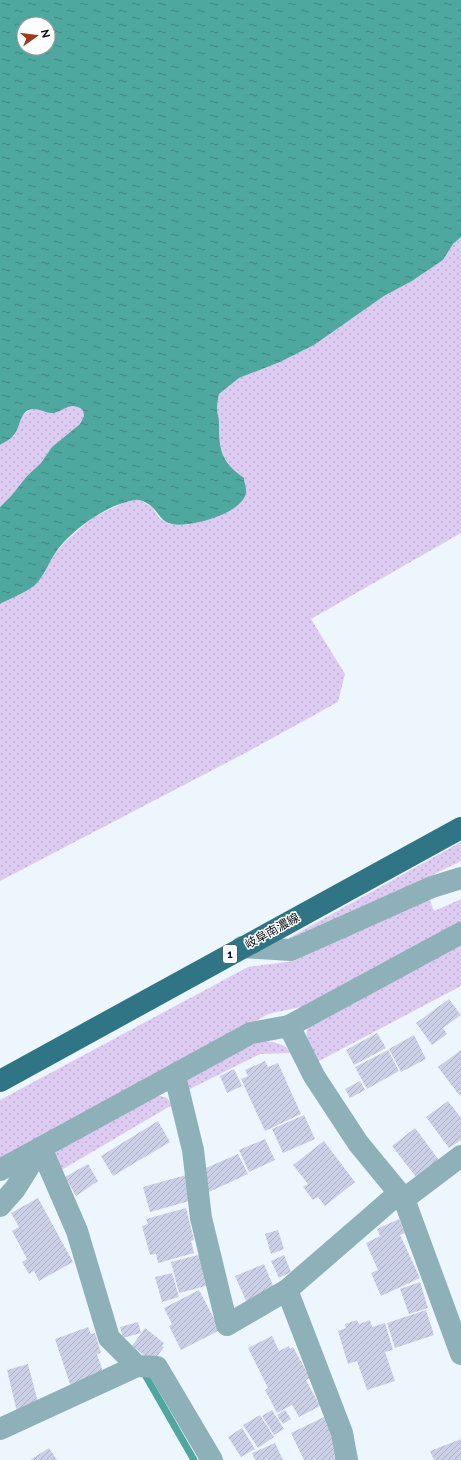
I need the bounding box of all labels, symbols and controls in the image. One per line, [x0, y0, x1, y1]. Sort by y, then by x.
north arrow [16, 16, 56, 56]
text: N [38, 28, 53, 39]
street label: 岐阜南濃線 [242, 910, 302, 952]
road number: 1 [223, 945, 237, 963]

